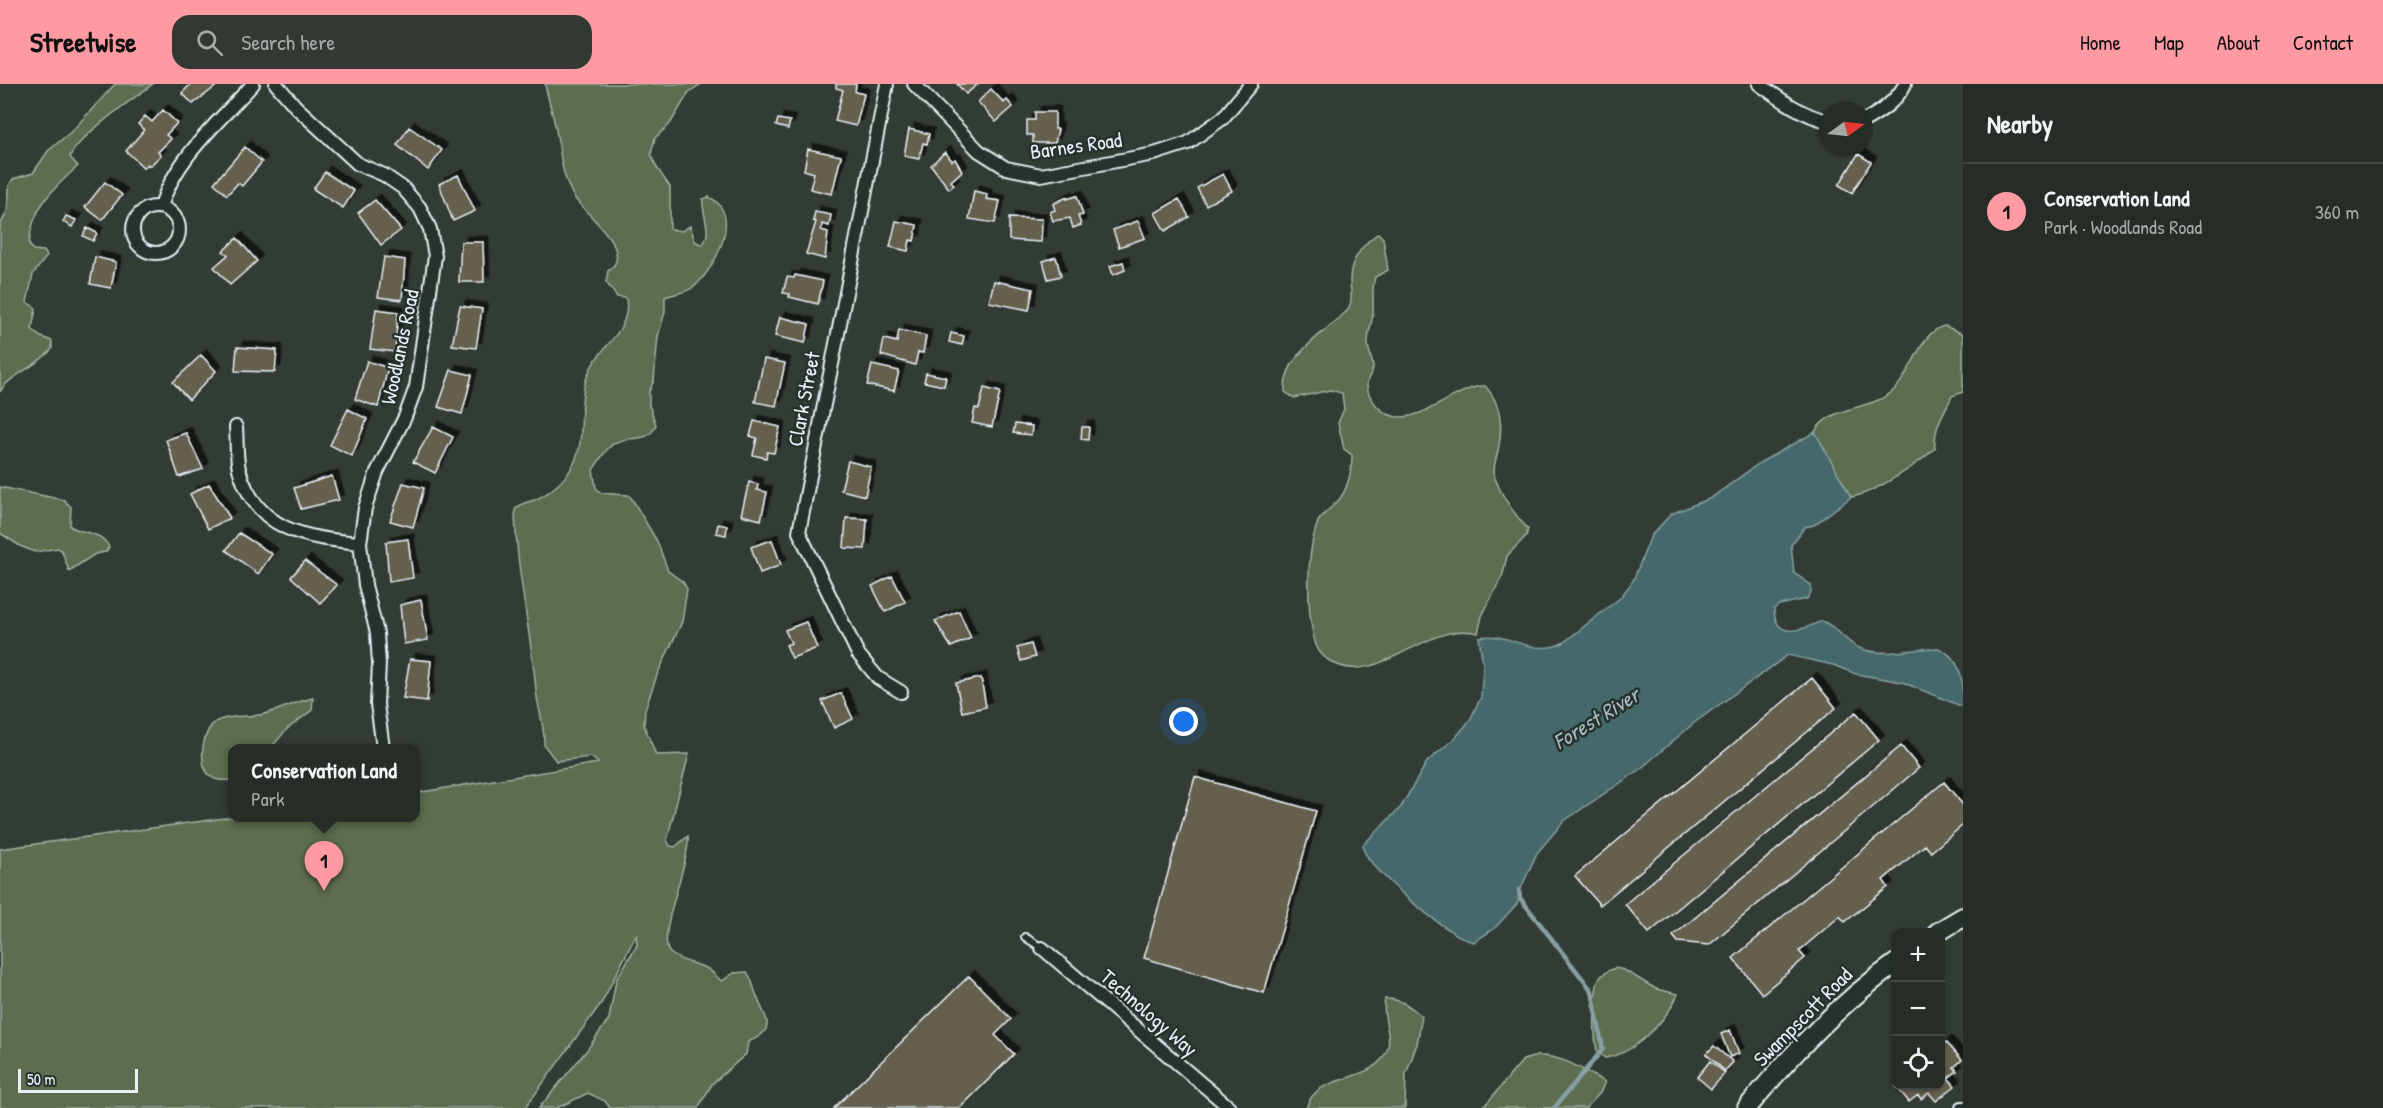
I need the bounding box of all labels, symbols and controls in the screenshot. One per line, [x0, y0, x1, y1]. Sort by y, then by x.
search box [172, 15, 592, 69]
text: Streetwise [30, 23, 136, 61]
icon: search [193, 26, 226, 59]
text: Search here [241, 27, 335, 57]
text: Home [2080, 28, 2121, 57]
text: Map [2154, 28, 2184, 57]
text: About [2217, 28, 2260, 57]
text: Contact [2293, 28, 2353, 57]
north arrow [1819, 102, 1873, 156]
text: Nearby [1987, 106, 2053, 141]
street label: Barnes Road [1028, 125, 1124, 166]
text: Conservation Land [2044, 183, 2190, 213]
text: 1 [2003, 198, 2010, 225]
text: 360 m [2315, 198, 2359, 225]
text: Park · Woodlands Road [2044, 213, 2202, 240]
street label: Woodlands Road [373, 287, 426, 407]
street label: Clark Street [780, 348, 827, 449]
water label: Forest River [1547, 678, 1647, 756]
your location [1169, 707, 1198, 736]
popup [228, 744, 420, 822]
text: Conservation Land [251, 755, 397, 785]
text: Park [251, 785, 285, 812]
pin: 1 [304, 842, 344, 891]
map controls [1891, 928, 1945, 1090]
button: + [1891, 928, 1945, 982]
street label: Swampscott Road [1747, 961, 1859, 1073]
street label: Technology Way [1094, 962, 1204, 1063]
button: − [1891, 982, 1945, 1036]
button: locate [1891, 1036, 1945, 1090]
scale bar [18, 1066, 138, 1094]
text: 50 m [27, 1068, 56, 1090]

